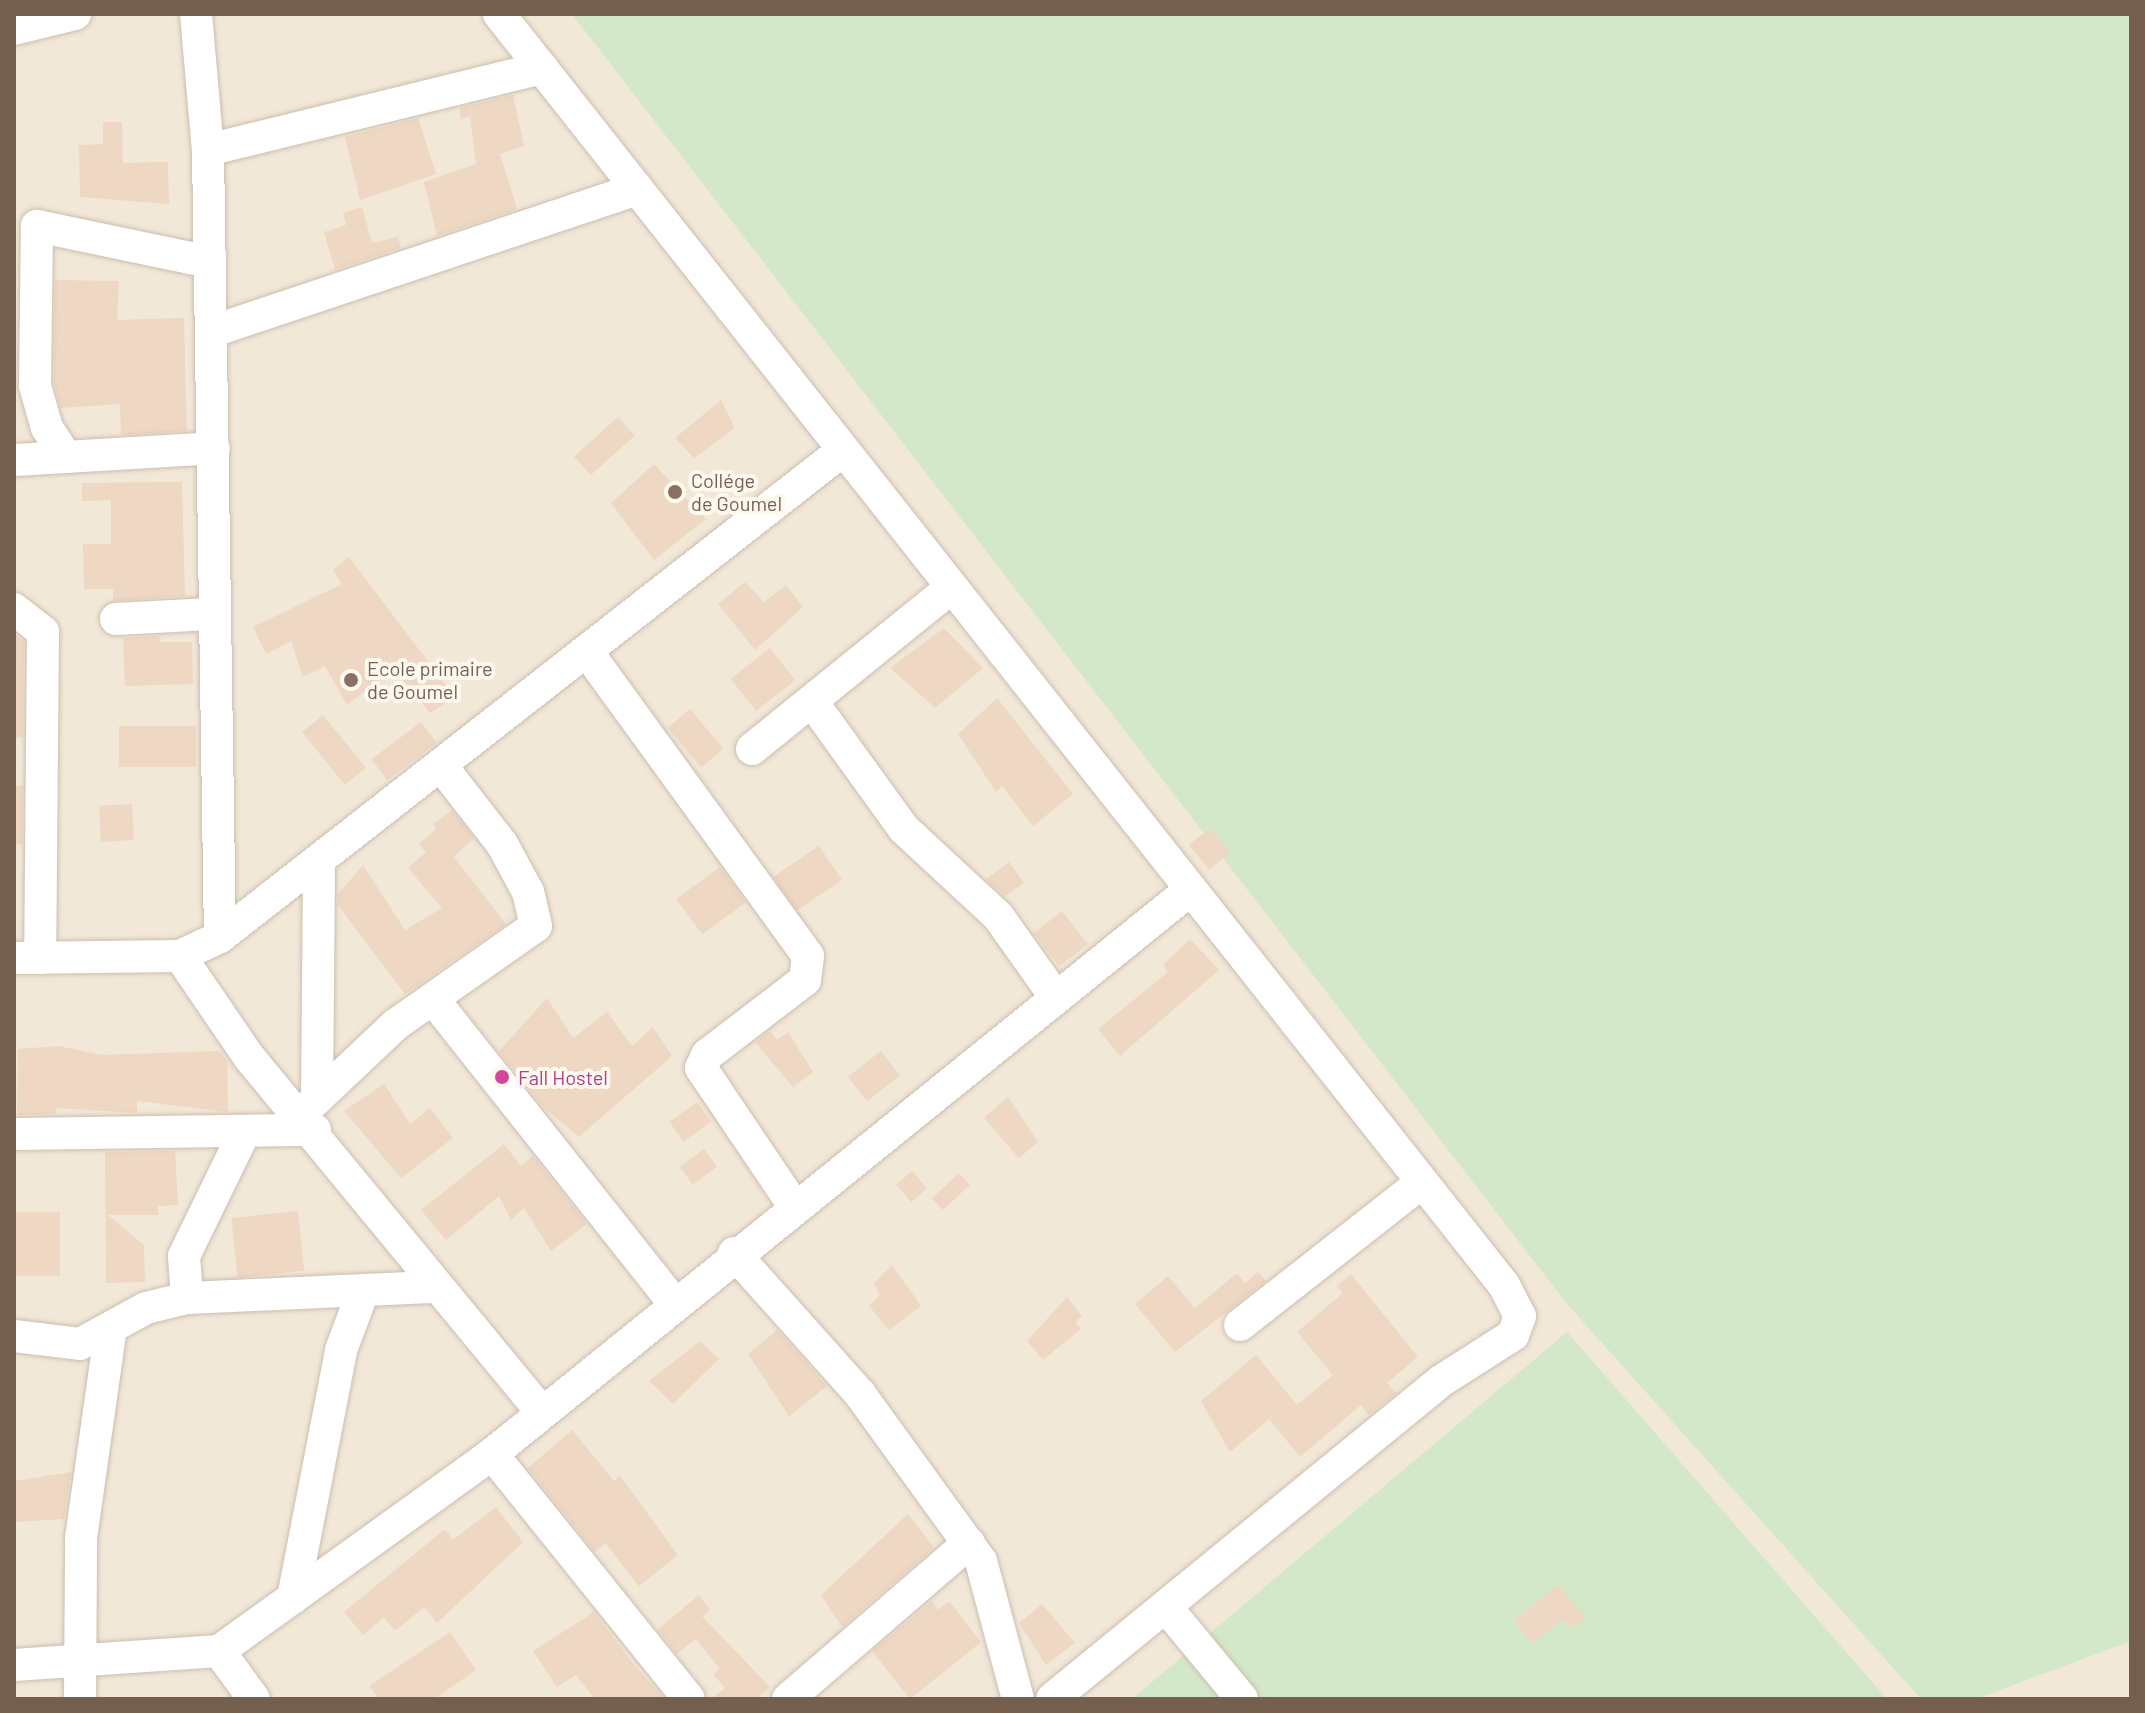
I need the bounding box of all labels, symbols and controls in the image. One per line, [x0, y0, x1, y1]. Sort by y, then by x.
place label: Collége de Goumel [691, 468, 782, 515]
marker: Collége de Goumel [666, 483, 684, 501]
place label: Ecole primaire de Goumel [367, 656, 493, 703]
marker: Ecole primaire de Goumel [342, 671, 360, 689]
place label: Fall Hostel [518, 1065, 608, 1089]
marker: Fall Hostel [493, 1068, 511, 1086]

